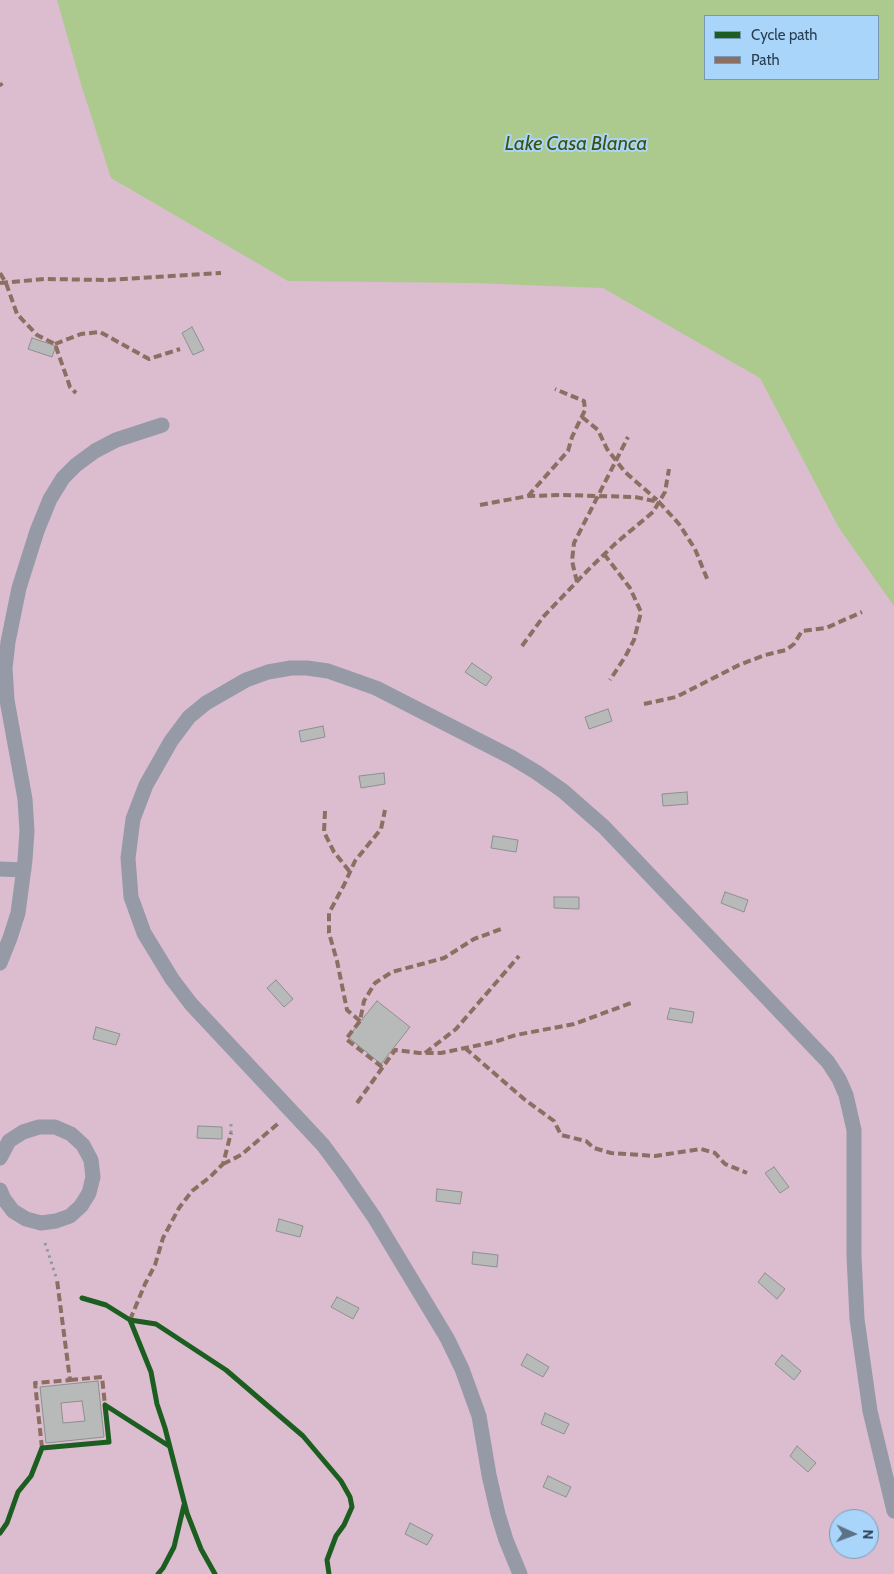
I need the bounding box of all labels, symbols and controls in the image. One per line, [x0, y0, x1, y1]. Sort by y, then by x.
legend [704, 15, 879, 80]
text: Cycle path [751, 26, 817, 44]
text: Path [751, 51, 780, 69]
water label: Lake Casa Blanca [505, 132, 647, 156]
north arrow [829, 1509, 879, 1559]
text: N [859, 1529, 877, 1540]

